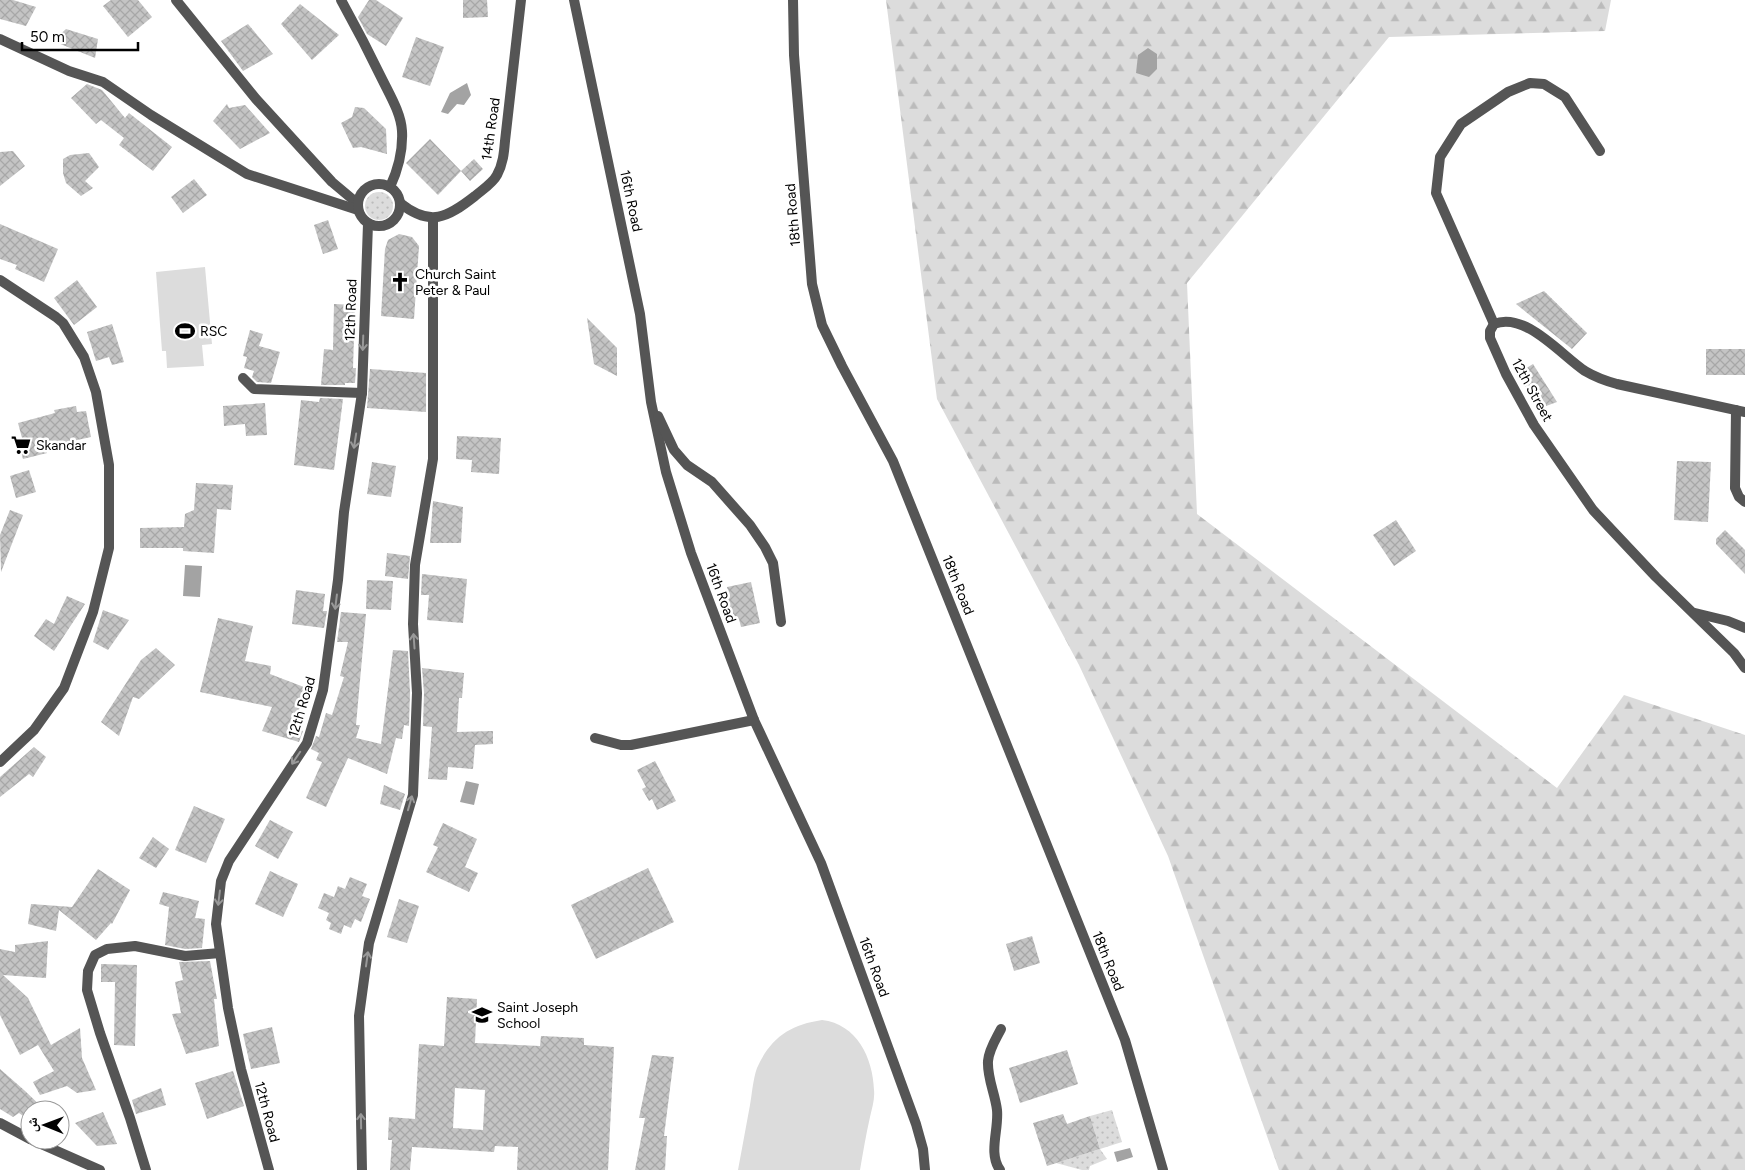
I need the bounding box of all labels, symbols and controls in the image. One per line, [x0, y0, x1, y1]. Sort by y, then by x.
scale bar [22, 20, 139, 52]
text: 50 m [30, 28, 65, 46]
street label: 14th Road [478, 96, 504, 162]
street label: 16th Road [616, 169, 646, 233]
street label: 18th Road [782, 183, 804, 247]
place label: Church Saint Peter & Paul [415, 266, 496, 299]
church icon: Church Saint Peter & Paul [389, 271, 411, 293]
street label: 12th Road [341, 279, 361, 341]
sports icon: RSC [174, 320, 196, 342]
place label: RSC [200, 323, 227, 340]
one-way arrow [359, 334, 368, 350]
street label: 12th Street [1508, 356, 1556, 424]
one-way arrow [349, 432, 359, 448]
supermarket icon: Skandar [10, 434, 32, 456]
place label: Skandar [36, 437, 87, 454]
street label: 18th Road [938, 553, 978, 617]
street label: 16th Road [702, 561, 740, 625]
one-way arrow [331, 594, 341, 610]
one-way arrow [409, 633, 418, 649]
street label: 12th Road [285, 675, 319, 739]
one-way arrow [291, 751, 302, 765]
one-way arrow [406, 795, 416, 811]
one-way arrow [214, 890, 224, 906]
street label: 18th Road [1088, 929, 1128, 993]
street label: 16th Road [855, 935, 893, 999]
one-way arrow [362, 952, 372, 968]
place label: Saint Joseph School [497, 999, 578, 1032]
school or university icon: Saint Joseph School [471, 1004, 493, 1026]
street label: 12th Road [251, 1080, 283, 1144]
north arrow [20, 1100, 70, 1150]
one-way arrow [356, 1114, 366, 1130]
text: ش [24, 1117, 41, 1132]

